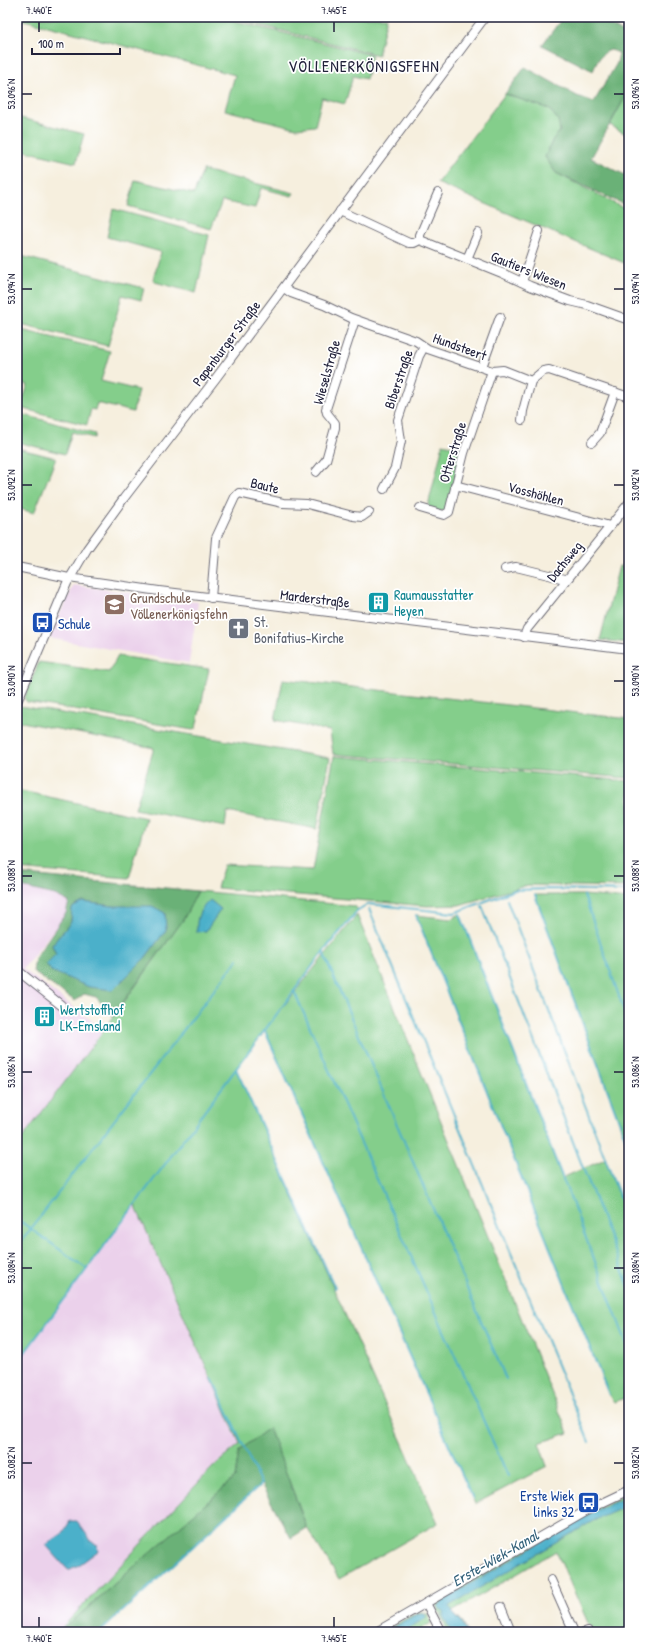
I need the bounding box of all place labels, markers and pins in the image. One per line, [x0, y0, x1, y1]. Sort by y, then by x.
place label: Raumausstatter Heyen [394, 585, 474, 621]
place label: Grundschule Völlenerkönigsfehn [130, 588, 228, 624]
building icon: Raumausstatter Heyen [366, 589, 392, 615]
school or university icon: Grundschule Völlenerkönigsfehn [101, 592, 127, 618]
bus stop icon: Schule [30, 610, 56, 636]
place label: St. Bonifatius-Kirche [254, 612, 344, 647]
place label: Schule [58, 614, 91, 633]
church icon: St. Bonifatius-Kirche [226, 616, 252, 642]
place label: Wertstoffhof LK-Emsland [60, 1000, 124, 1035]
building icon: Wertstoffhof LK-Emsland [31, 1004, 57, 1030]
place label: Erste Wiek links 32 [520, 1486, 574, 1521]
bus stop icon: Erste Wiek links 32 [576, 1490, 602, 1516]

